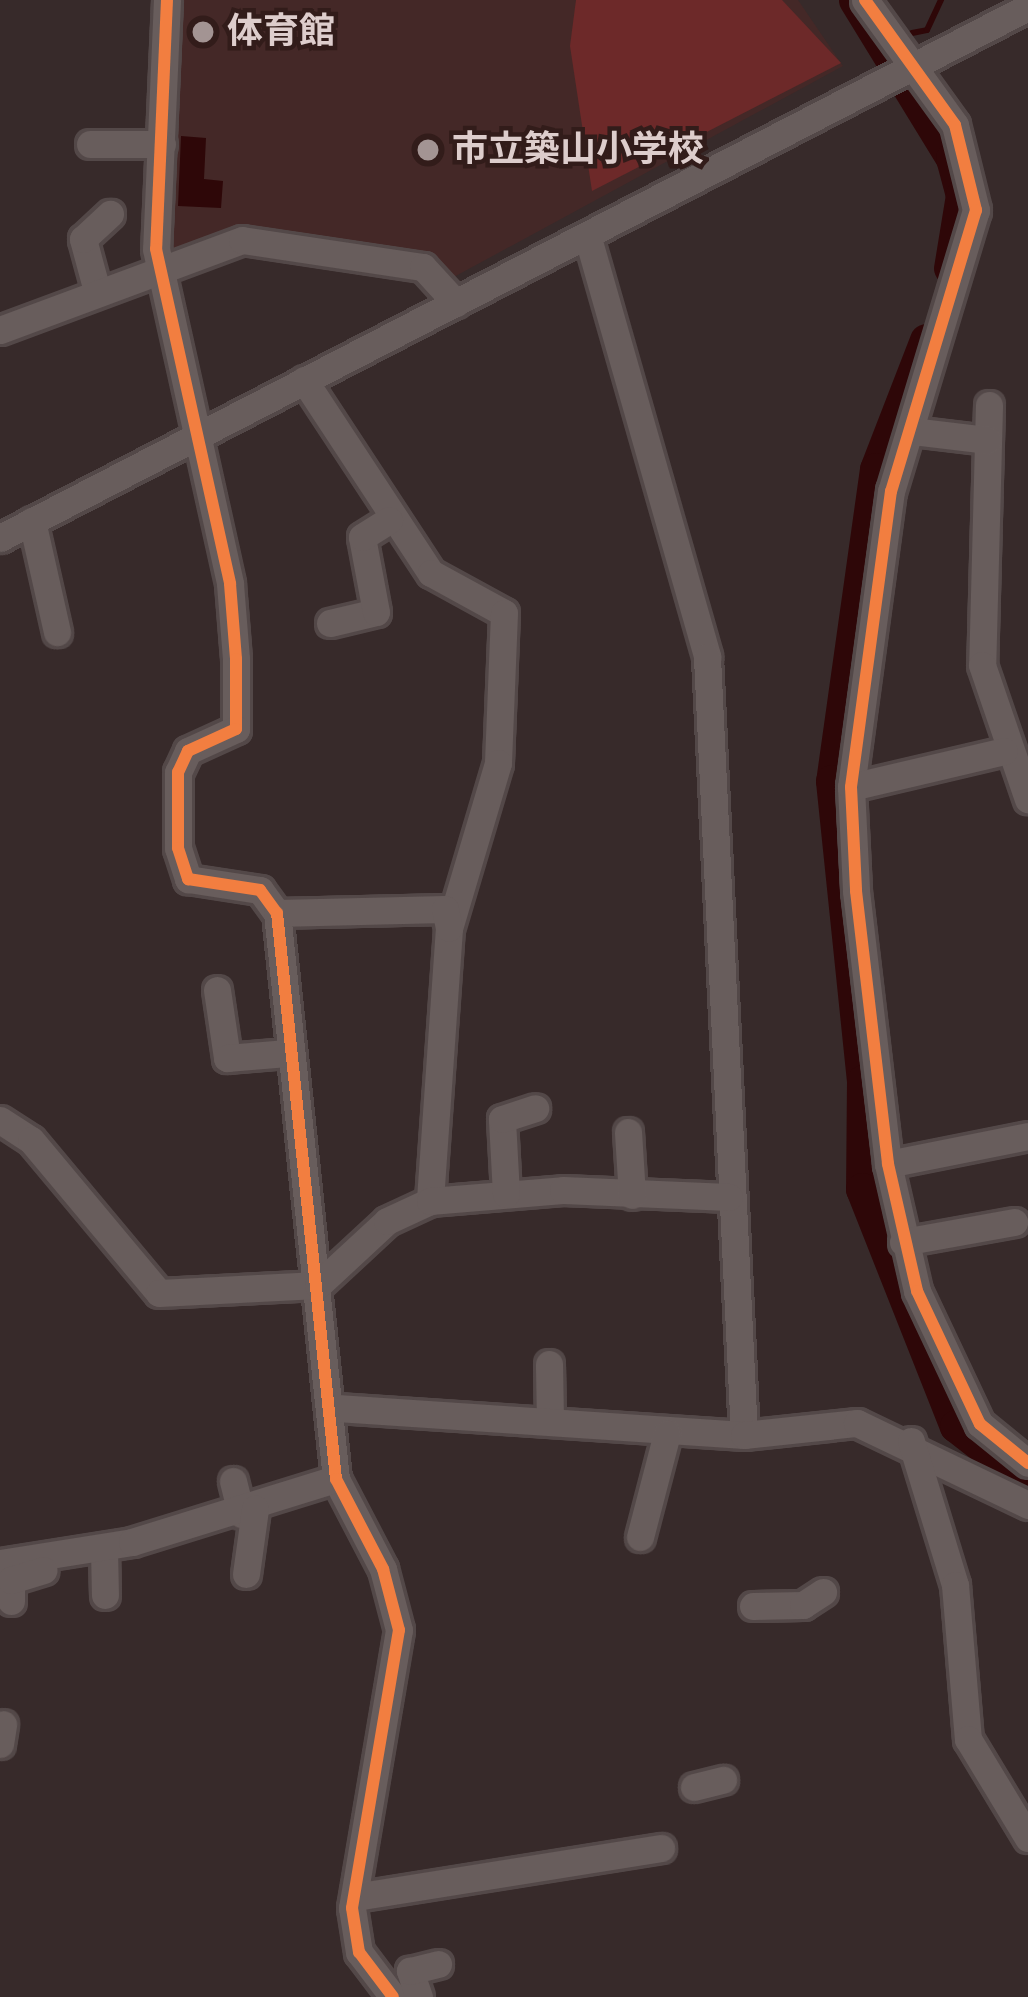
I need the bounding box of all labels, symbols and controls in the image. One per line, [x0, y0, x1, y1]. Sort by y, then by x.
place label: 体育館 [227, 10, 335, 54]
marker: 体育館 [190, 19, 216, 45]
place label: 市立築山小学校 [452, 128, 704, 172]
marker: 市立築山小学校 [415, 137, 441, 163]

